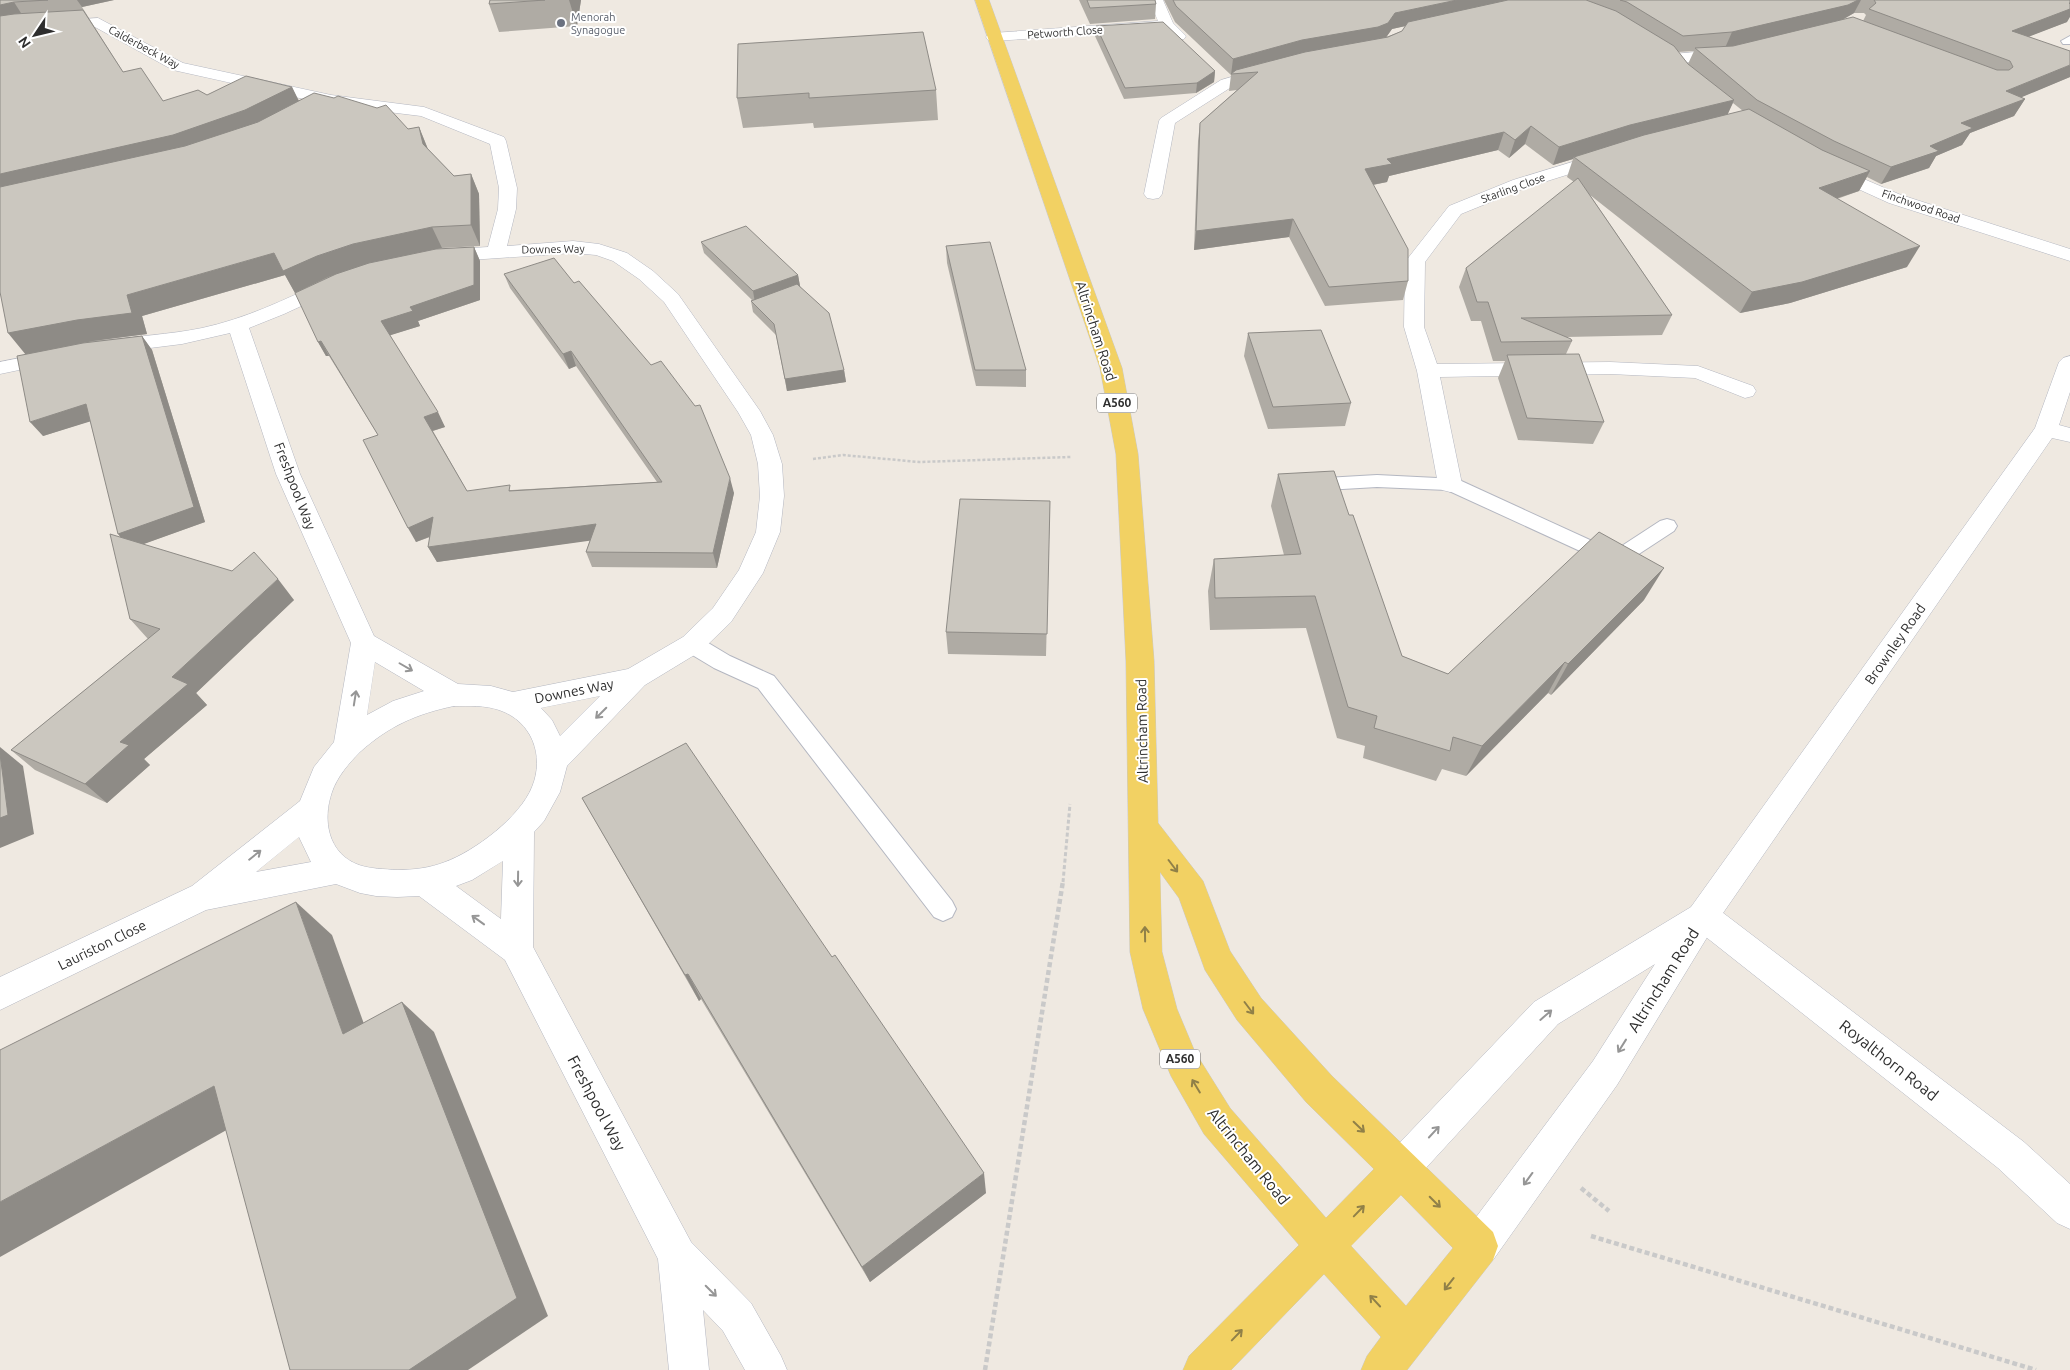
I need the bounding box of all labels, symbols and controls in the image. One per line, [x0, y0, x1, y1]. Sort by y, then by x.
north arrow [10, 10, 60, 60]
place label: Menorah Synagogue [571, 11, 625, 36]
marker: Menorah Synagogue [555, 17, 567, 29]
street label: Calderbeck Way [106, 23, 182, 71]
street label: Petworth Close [1027, 23, 1103, 41]
text: N [15, 34, 34, 51]
street label: Starling Close [1479, 171, 1547, 205]
street label: Finchwood Road [1880, 187, 1962, 225]
street label: Downes Way [521, 242, 585, 256]
street label: Altrincham Road [1072, 279, 1120, 383]
road number: A560 [1097, 393, 1137, 412]
street label: Freshpool Way [271, 440, 319, 532]
street label: Brownley Road [1861, 601, 1929, 687]
one-way arrow [398, 663, 413, 672]
street label: Downes Way [533, 675, 615, 707]
street label: Altrincham Road [1133, 679, 1151, 783]
one-way arrow [351, 690, 361, 706]
one-way arrow [595, 707, 607, 719]
one-way arrow [248, 849, 261, 860]
one-way arrow [1168, 859, 1178, 873]
one-way arrow [514, 870, 523, 886]
one-way arrow [471, 915, 485, 925]
street label: Lauriston Close [55, 917, 149, 973]
street label: Altrincham Road [1624, 925, 1702, 1035]
one-way arrow [1140, 926, 1150, 942]
one-way arrow [1244, 1001, 1254, 1015]
one-way arrow [1539, 1009, 1552, 1020]
street label: Royalthorn Road [1836, 1016, 1942, 1104]
one-way arrow [1616, 1039, 1626, 1053]
road number: A560 [1160, 1050, 1200, 1068]
street label: Freshpool Way [564, 1052, 630, 1154]
one-way arrow [1190, 1080, 1200, 1094]
street label: Altrincham Road [1205, 1104, 1293, 1208]
one-way arrow [1352, 1121, 1365, 1133]
one-way arrow [1428, 1126, 1440, 1139]
one-way arrow [1523, 1172, 1533, 1186]
one-way arrow [1429, 1196, 1441, 1208]
one-way arrow [1353, 1205, 1365, 1217]
one-way arrow [1444, 1277, 1455, 1290]
one-way arrow [705, 1285, 718, 1297]
one-way arrow [1369, 1294, 1381, 1307]
one-way arrow [1231, 1329, 1243, 1341]

